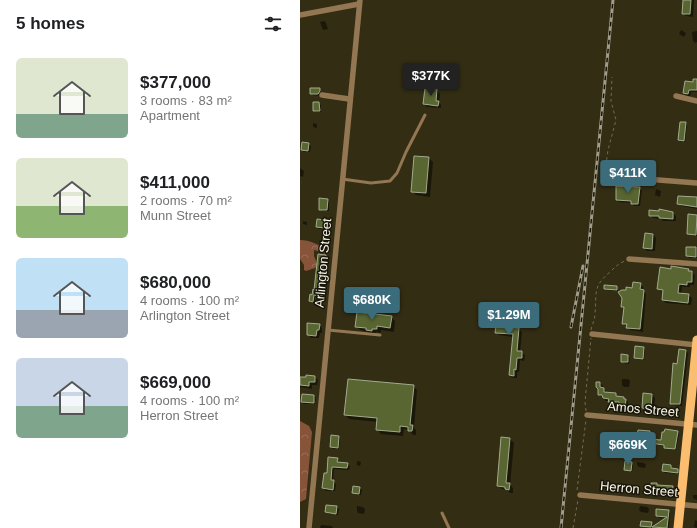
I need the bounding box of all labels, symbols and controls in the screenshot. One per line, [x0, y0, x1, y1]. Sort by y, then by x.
icon: filters [262, 13, 284, 35]
text: 5 homes [16, 14, 85, 33]
pin: $377K [403, 63, 459, 97]
text: $377K [412, 68, 450, 83]
text: $377,000 [140, 73, 211, 92]
icon: home [48, 74, 96, 122]
text: 3 rooms · 83 m² [140, 93, 232, 108]
text: Apartment [140, 108, 200, 123]
pin: $411K [600, 160, 656, 194]
text: $411K [609, 165, 647, 180]
text: $411,000 [140, 173, 210, 192]
icon: home [48, 174, 96, 222]
text: 2 rooms · 70 m² [140, 193, 232, 208]
text: Munn Street [140, 208, 211, 223]
street label: Arlington Street [312, 217, 334, 308]
text: $680,000 [140, 273, 211, 292]
icon: home [48, 274, 96, 322]
pin: $680K [344, 287, 400, 321]
text: $680K [353, 292, 391, 307]
text: 4 rooms · 100 m² [140, 293, 239, 308]
pin: $1.29M [476, 302, 542, 336]
text: $1.29M [487, 307, 531, 322]
text: Arlington Street [140, 308, 230, 323]
text: $669,000 [140, 373, 211, 392]
icon: home [48, 374, 96, 422]
text: 4 rooms · 100 m² [140, 393, 239, 408]
street label: Amos Street [607, 398, 680, 420]
text: Herron Street [140, 408, 218, 423]
pin: $669K [600, 432, 656, 466]
text: $669K [609, 437, 647, 452]
street label: Herron Street [599, 478, 679, 500]

